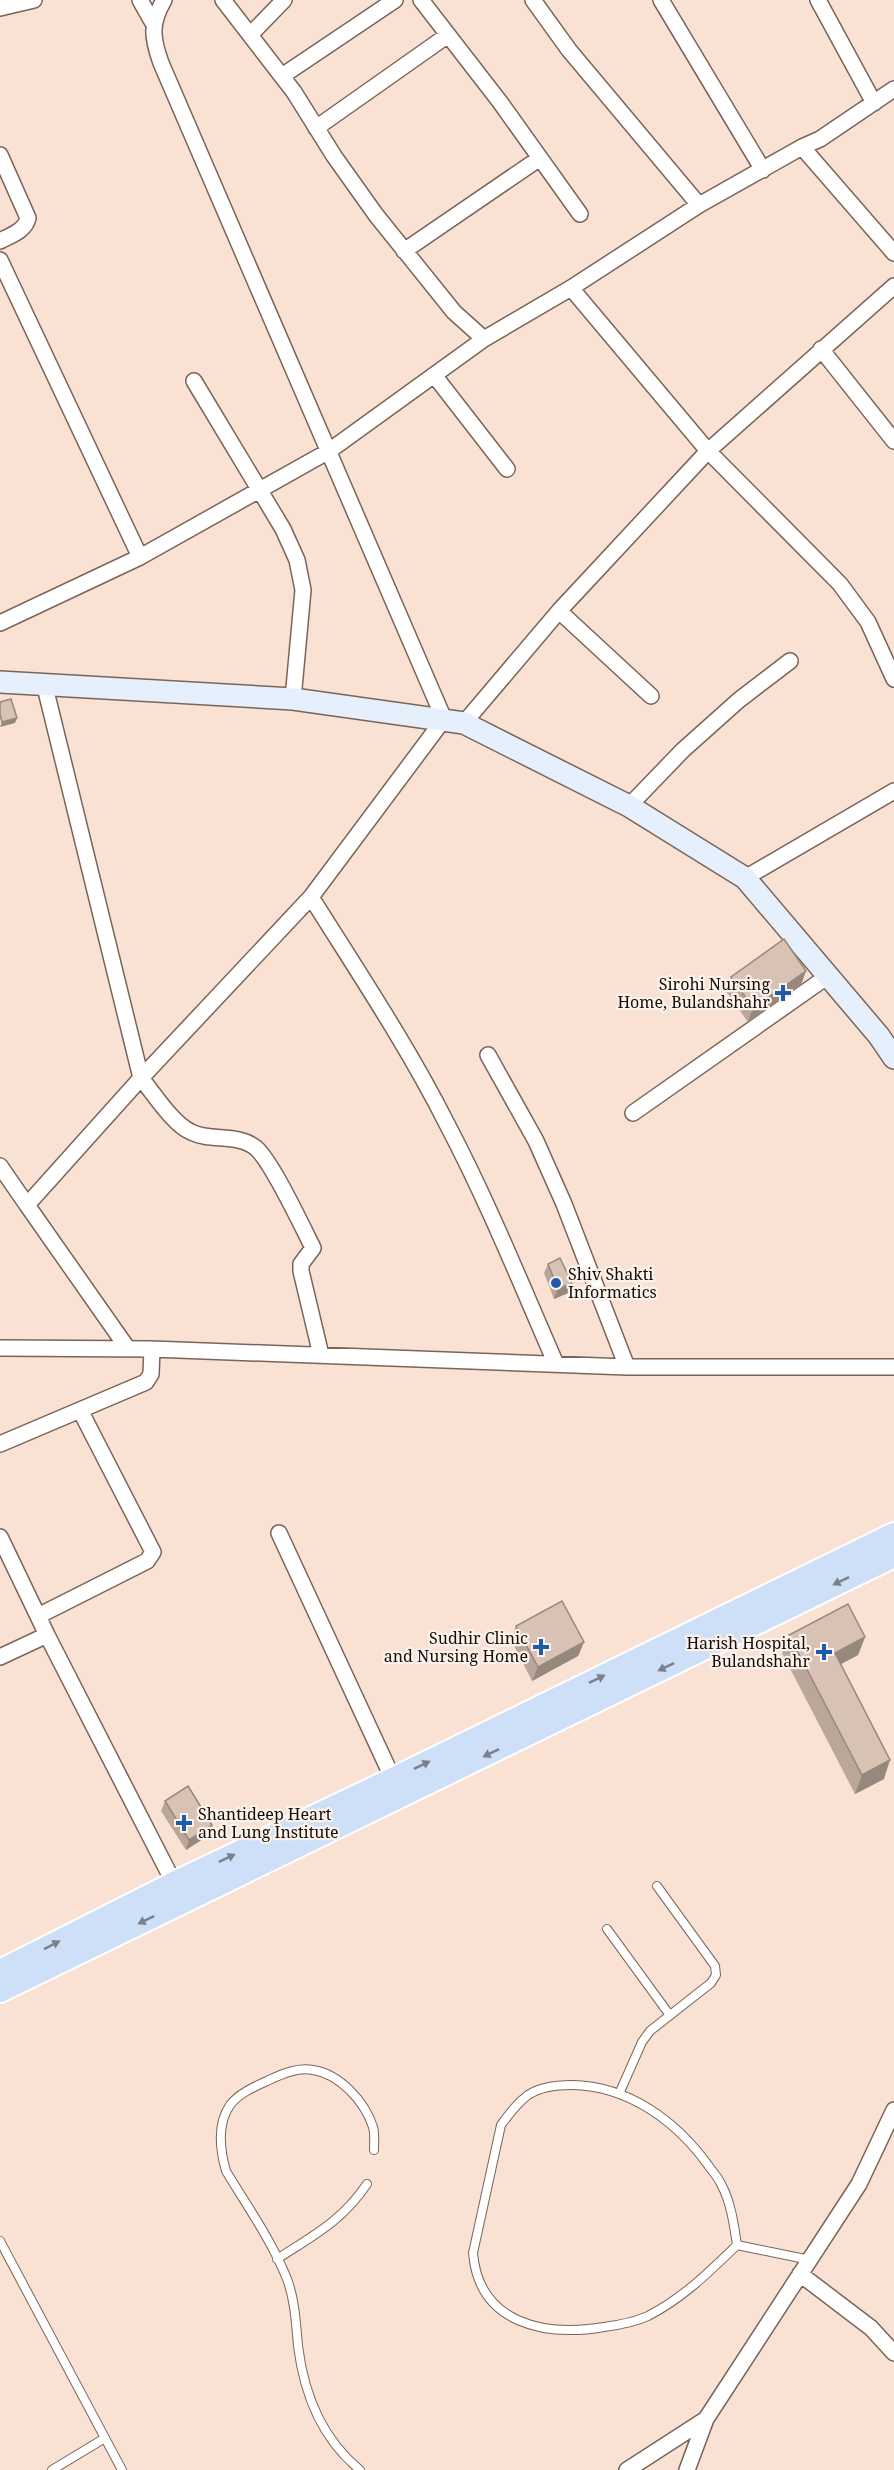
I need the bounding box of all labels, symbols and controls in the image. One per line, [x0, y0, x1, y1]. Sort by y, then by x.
place label: Sirohi Nursing Home, Bulandshahr [617, 973, 770, 1013]
marker: Sirohi Nursing Home, Bulandshahr [774, 984, 792, 1002]
place label: Shiv Shakti Informatics [568, 1263, 657, 1303]
marker: Shiv Shakti Informatics [549, 1276, 563, 1290]
one-way arrow [833, 1577, 850, 1586]
place label: Sudhir Clinic and Nursing Home [384, 1627, 528, 1667]
place label: Harish Hospital, Bulandshahr [686, 1632, 810, 1672]
marker: Sudhir Clinic and Nursing Home [532, 1638, 550, 1656]
marker: Harish Hospital, Bulandshahr [815, 1643, 833, 1661]
one-way arrow [658, 1662, 675, 1672]
one-way arrow [588, 1674, 605, 1684]
one-way arrow [483, 1748, 500, 1757]
one-way arrow [413, 1760, 430, 1769]
place label: Shantideep Heart and Lung Institute [198, 1803, 339, 1843]
marker: Shantideep Heart and Lung Institute [175, 1814, 193, 1832]
one-way arrow [218, 1853, 235, 1862]
one-way arrow [137, 1915, 154, 1925]
one-way arrow [44, 1940, 61, 1949]

